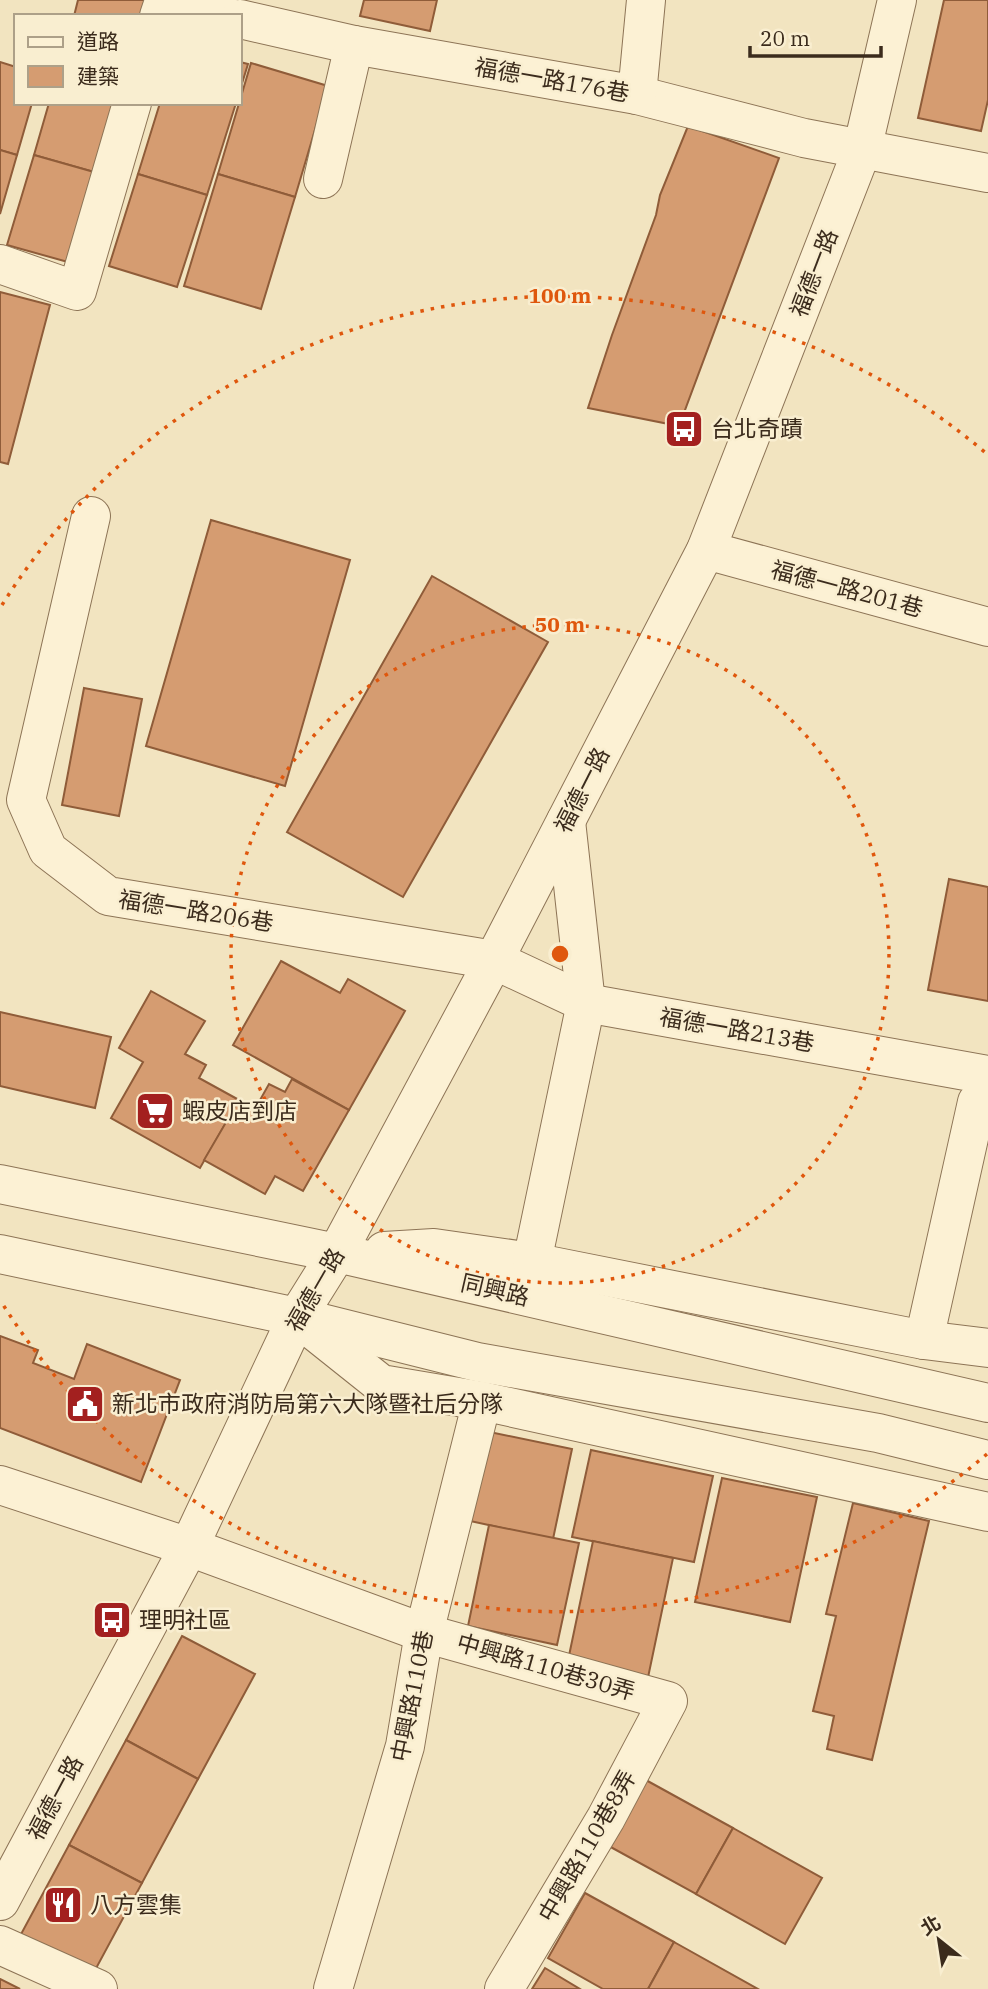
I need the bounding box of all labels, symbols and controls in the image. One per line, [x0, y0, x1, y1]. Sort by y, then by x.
legend [14, 14, 242, 105]
scale bar [750, 14, 881, 58]
text: 20 m [760, 24, 810, 52]
text: 道路 [77, 27, 119, 55]
street label: 福德一路176巷 [473, 51, 632, 107]
text: 建築 [77, 62, 119, 90]
street label: 福德一路 [783, 224, 844, 321]
text: 100 m [528, 281, 592, 309]
bus stop icon: 台北奇蹟 [663, 408, 705, 450]
place label: 台北奇蹟 [711, 413, 803, 443]
street label: 福德一路201巷 [768, 553, 927, 623]
text: 50 m [535, 610, 585, 638]
street label: 福德一路 [547, 742, 615, 837]
street label: 福德一路206巷 [117, 883, 276, 937]
centre of rings [548, 942, 572, 966]
street label: 福德一路213巷 [658, 1001, 817, 1057]
supermarket icon: 蝦皮店到店 [134, 1090, 176, 1132]
place label: 蝦皮店到店 [182, 1095, 297, 1125]
street label: 福德一路 [278, 1242, 350, 1337]
street label: 同興路 [458, 1267, 532, 1311]
public building icon: 新北市政府消防局第六大隊暨社后分隊 [64, 1383, 106, 1425]
place label: 新北市政府消防局第六大隊暨社后分隊 [112, 1388, 503, 1418]
bus stop icon: 理明社區 [91, 1599, 133, 1641]
place label: 理明社區 [139, 1604, 231, 1634]
street label: 中興路110巷30弄 [454, 1626, 639, 1706]
street label: 中興路110巷 [384, 1627, 438, 1764]
street label: 福德一路 [19, 1750, 89, 1845]
street label: 中興路110巷8弄 [531, 1764, 642, 1927]
restaurant icon: 八方雲集 [42, 1884, 84, 1926]
place label: 八方雲集 [90, 1889, 182, 1919]
north arrow [904, 1905, 974, 1975]
text: 北 [916, 1910, 945, 1940]

